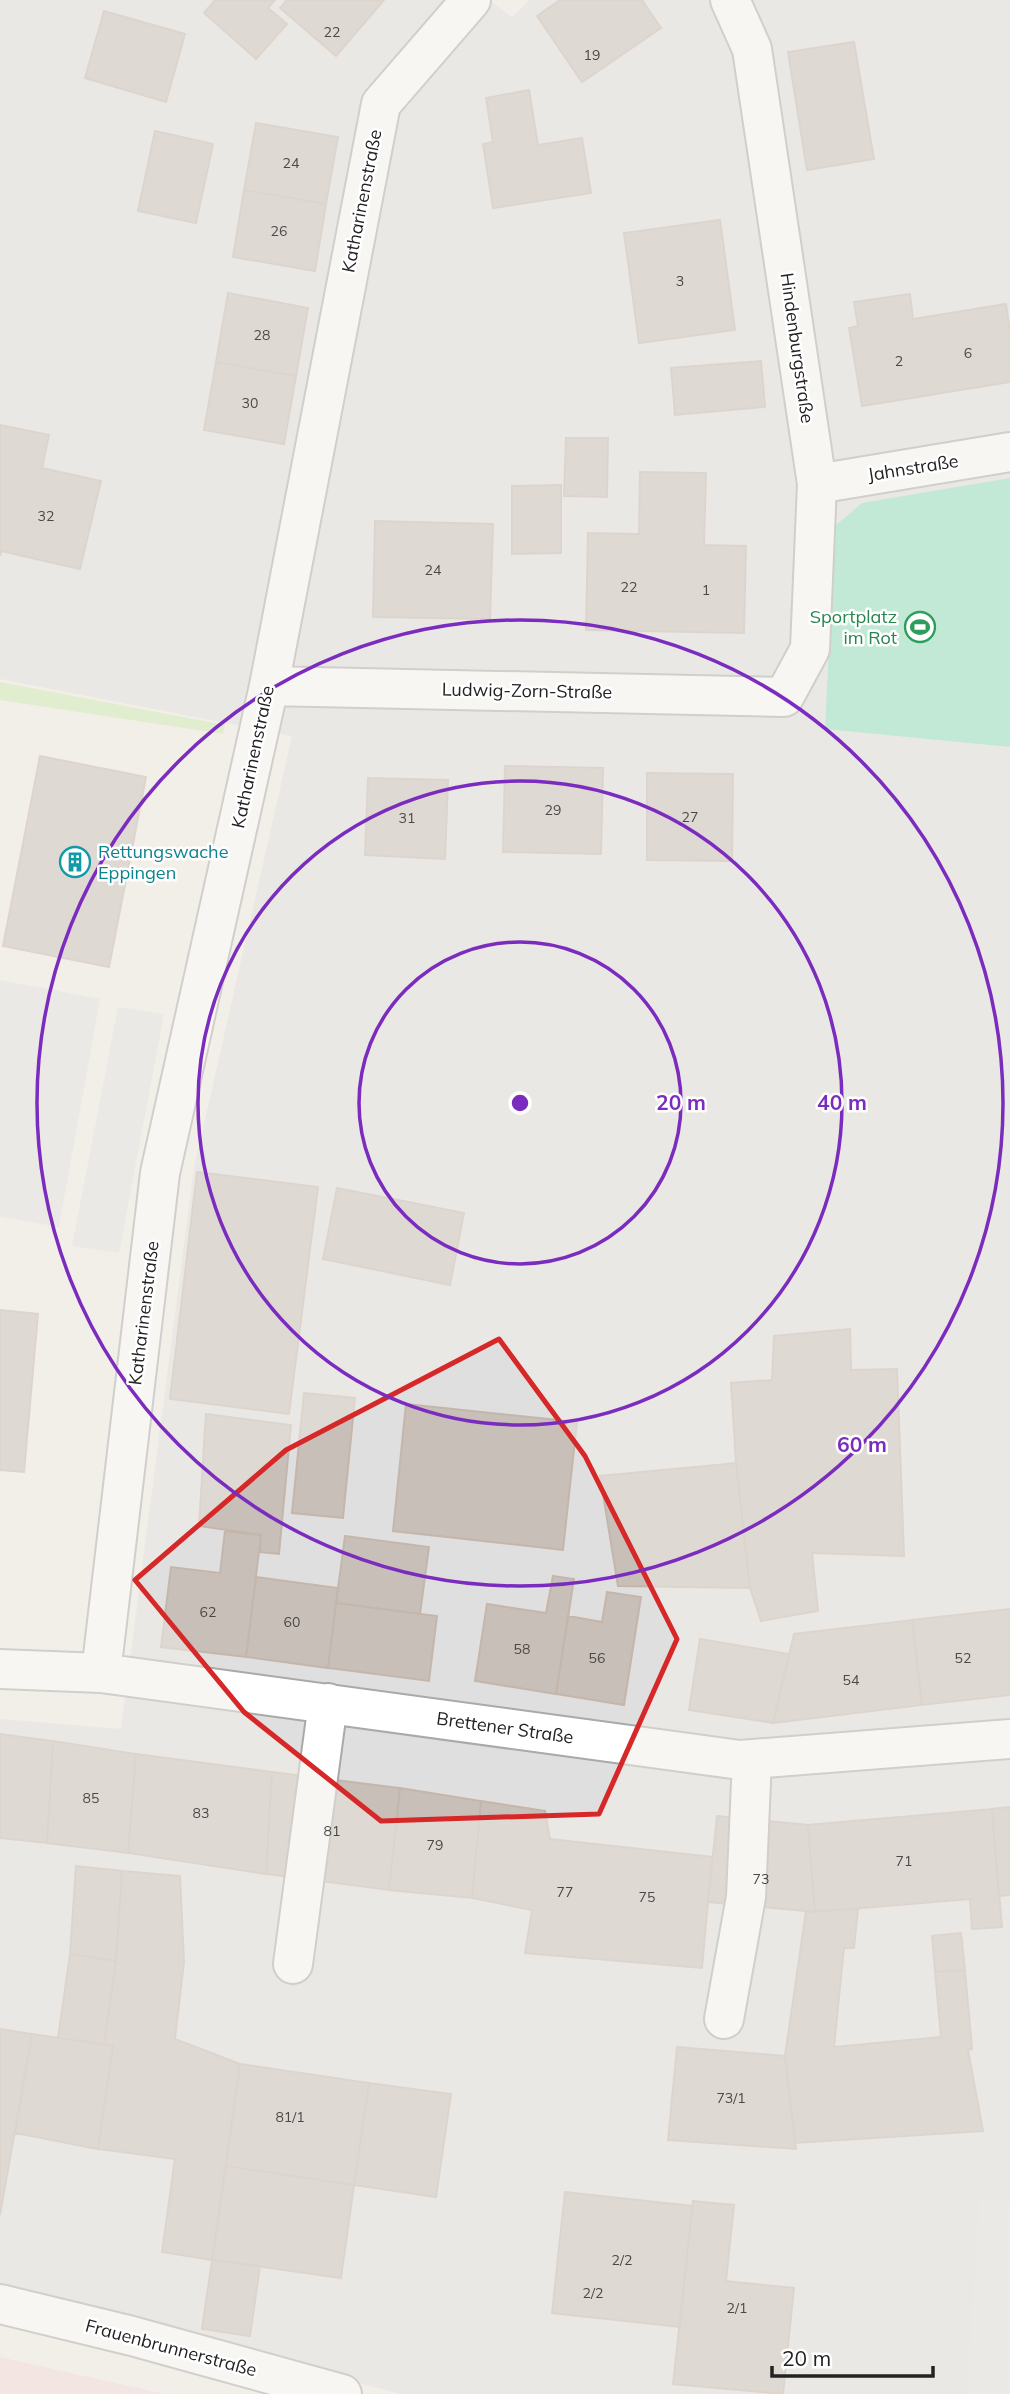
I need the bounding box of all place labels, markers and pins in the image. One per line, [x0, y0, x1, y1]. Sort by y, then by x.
place label: Sportplatz im Rot [810, 605, 897, 649]
sports icon: Sportplatz im Rot [903, 610, 937, 644]
place label: Rettungswache Eppingen [98, 840, 228, 884]
building icon: Rettungswache Eppingen [58, 845, 92, 879]
centre of rings [508, 1091, 532, 1115]

